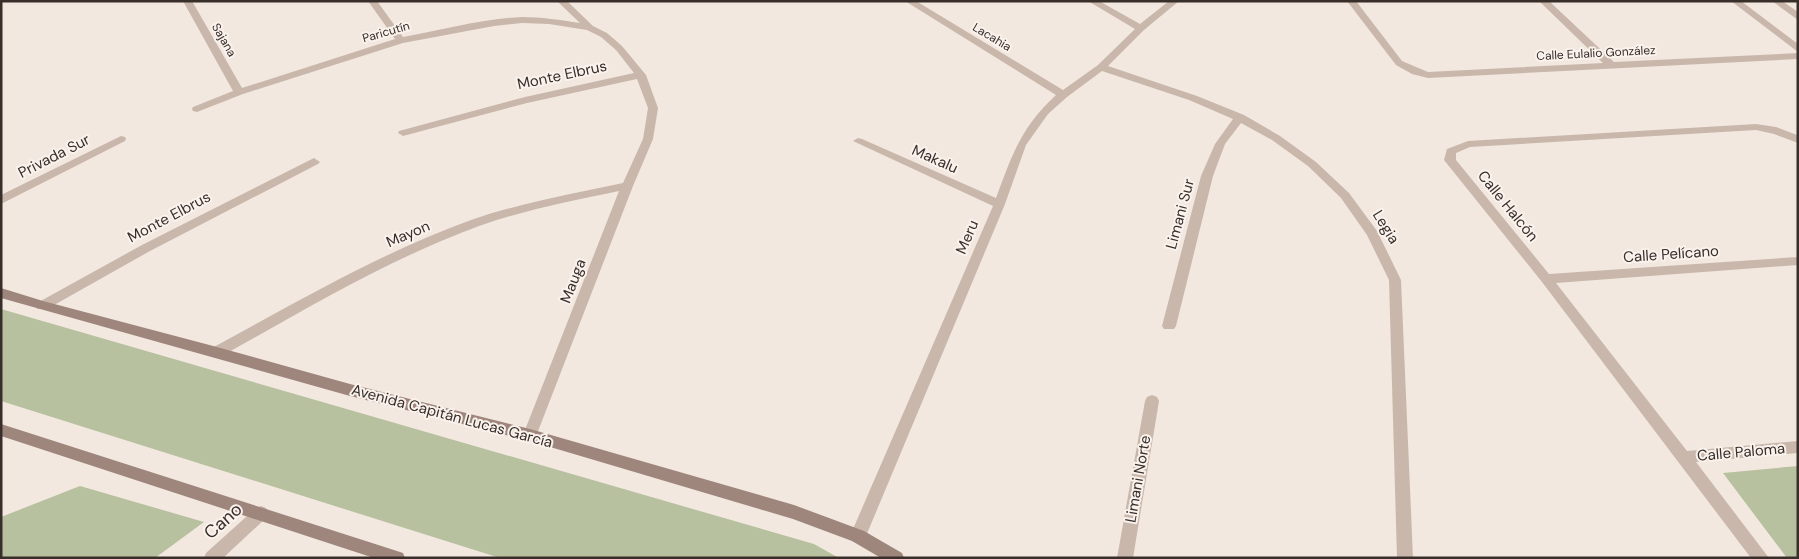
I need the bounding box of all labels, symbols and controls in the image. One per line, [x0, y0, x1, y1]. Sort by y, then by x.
street label: Paricutín [360, 18, 412, 46]
street label: Lacahia [970, 19, 1014, 55]
street label: Sajana [208, 20, 240, 60]
street label: Calle Eulalio González [1536, 42, 1656, 64]
street label: Monte Elbrus [515, 56, 609, 94]
street label: Privada Sur [15, 129, 94, 183]
street label: Makalu [909, 140, 961, 178]
street label: Calle Halcón [1473, 166, 1543, 246]
street label: Limani Sur [1161, 176, 1199, 251]
street label: Monte Elbrus [124, 187, 214, 247]
street label: Legia [1368, 206, 1404, 248]
street label: Mayon [383, 216, 433, 252]
street label: Meru [951, 217, 983, 257]
street label: Calle Pelícano [1622, 241, 1720, 267]
street label: Mauga [555, 256, 591, 306]
street label: Avenida Capitán Lucas García [349, 380, 555, 452]
street label: Limani Norte [1120, 434, 1156, 524]
street label: Calle Paloma [1696, 438, 1786, 466]
street label: Cano [199, 497, 247, 545]

